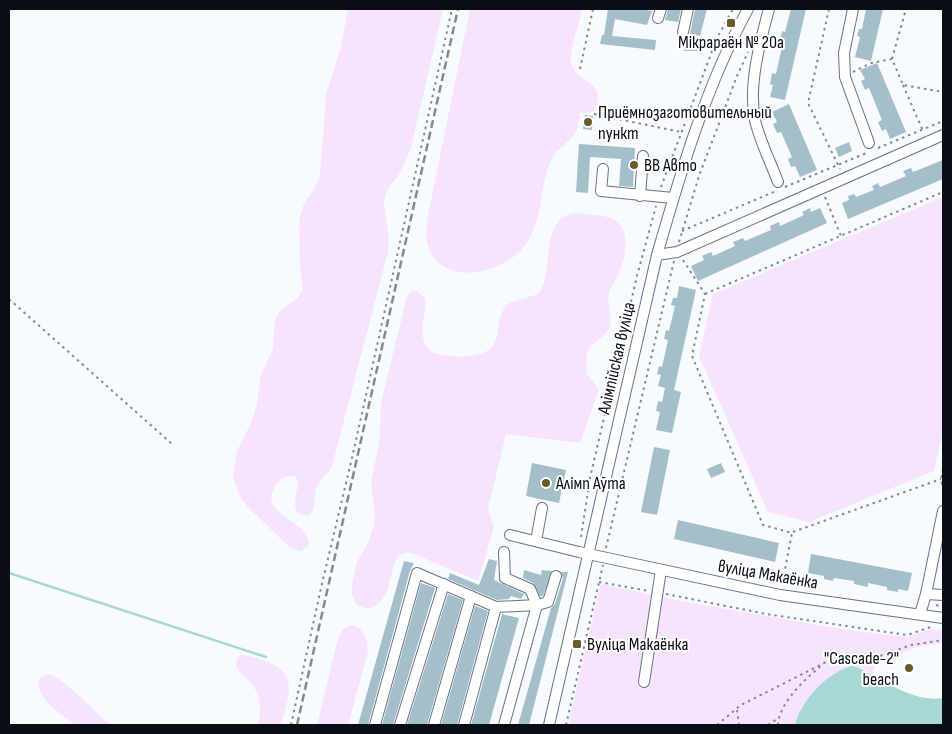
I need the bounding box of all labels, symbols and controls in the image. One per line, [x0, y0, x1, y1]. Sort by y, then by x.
marker: Мікрараён № 20а [725, 17, 737, 29]
place label: Мікрараён № 20а [678, 32, 784, 53]
place label: Приёмнозаготовительный пункт [598, 102, 772, 144]
marker: Приёмнозаготовительный пункт [582, 116, 594, 128]
place label: ВВ Авто [644, 155, 697, 176]
marker: ВВ Авто [628, 159, 640, 171]
street label: Алімпійская вуліца [593, 300, 640, 417]
place label: Алімп Аўта [555, 473, 626, 494]
marker: Алімп Аўта [540, 477, 552, 489]
street label: вуліца Макаёнка [716, 555, 820, 594]
place label: Вуліца Макаёнка [587, 634, 689, 655]
marker: Вуліца Макаёнка [571, 638, 583, 650]
place label: "Cascade-2" beach [824, 648, 899, 690]
marker: "Cascade-2" beach [903, 662, 915, 674]

